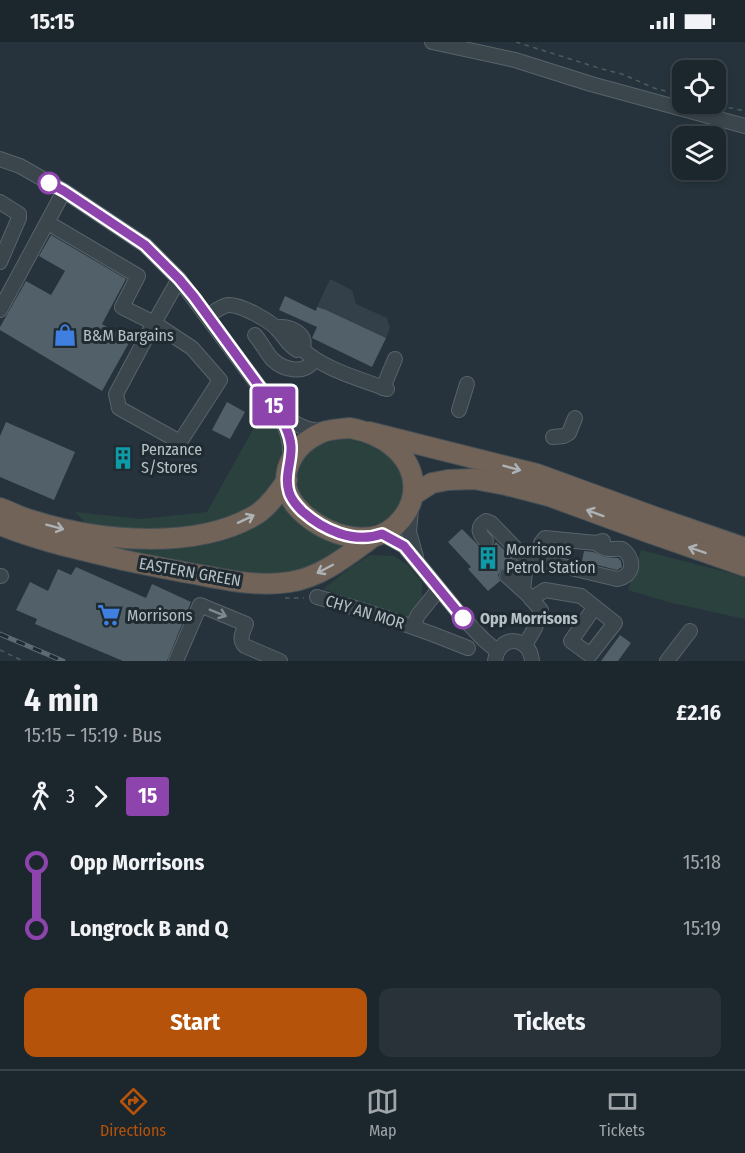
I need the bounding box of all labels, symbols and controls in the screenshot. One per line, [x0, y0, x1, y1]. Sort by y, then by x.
text: 15:15 [30, 8, 75, 35]
map controls [672, 60, 726, 180]
button: locate [672, 60, 726, 114]
button: layers [672, 126, 726, 180]
unlabelled marker [38, 172, 60, 194]
shop icon: B&M Bargains [52, 322, 78, 348]
place label: B&M Bargains [83, 326, 174, 345]
line badge: 15 [247, 386, 301, 426]
text: 15 [264, 393, 284, 419]
place label: Penzance S/Stores [141, 440, 202, 477]
building icon: Penzance S/Stores [110, 445, 136, 471]
one-way arrow [503, 462, 522, 474]
one-way arrow [586, 507, 605, 518]
one-way arrow [237, 513, 255, 524]
one-way arrow [45, 521, 64, 533]
place label: Morrisons Petrol Station [506, 540, 596, 577]
one-way arrow [688, 543, 707, 554]
building icon: Morrisons Petrol Station [475, 545, 501, 571]
street label: EASTERN GREEN [138, 554, 242, 590]
one-way arrow [316, 564, 334, 575]
street label: CHY AN MOR [323, 591, 407, 633]
supermarket icon: Morrisons [96, 602, 122, 628]
place label: Morrisons [127, 606, 193, 625]
marker: Opp Morrisons [452, 607, 474, 629]
one-way arrow [208, 608, 227, 619]
place label: Opp Morrisons [480, 609, 578, 628]
text: 4 min [24, 680, 99, 720]
text: £2.16 [676, 699, 721, 726]
text: 15:15 – 15:19 · Bus [24, 723, 162, 747]
icon: walk [24, 780, 57, 813]
icon: forward [84, 780, 117, 813]
text: 15 [138, 783, 157, 809]
text: 3 [66, 784, 75, 808]
text: Opp Morrisons [70, 849, 204, 876]
text: 15:18 [683, 850, 721, 874]
text: Longrock B and Q [70, 915, 228, 942]
text: 15:19 [683, 916, 721, 940]
button: Start [24, 988, 367, 1057]
button: Tickets [379, 988, 721, 1057]
tab: Directions [100, 1085, 166, 1140]
tab: Map [366, 1085, 399, 1140]
tab: Tickets [599, 1085, 645, 1140]

